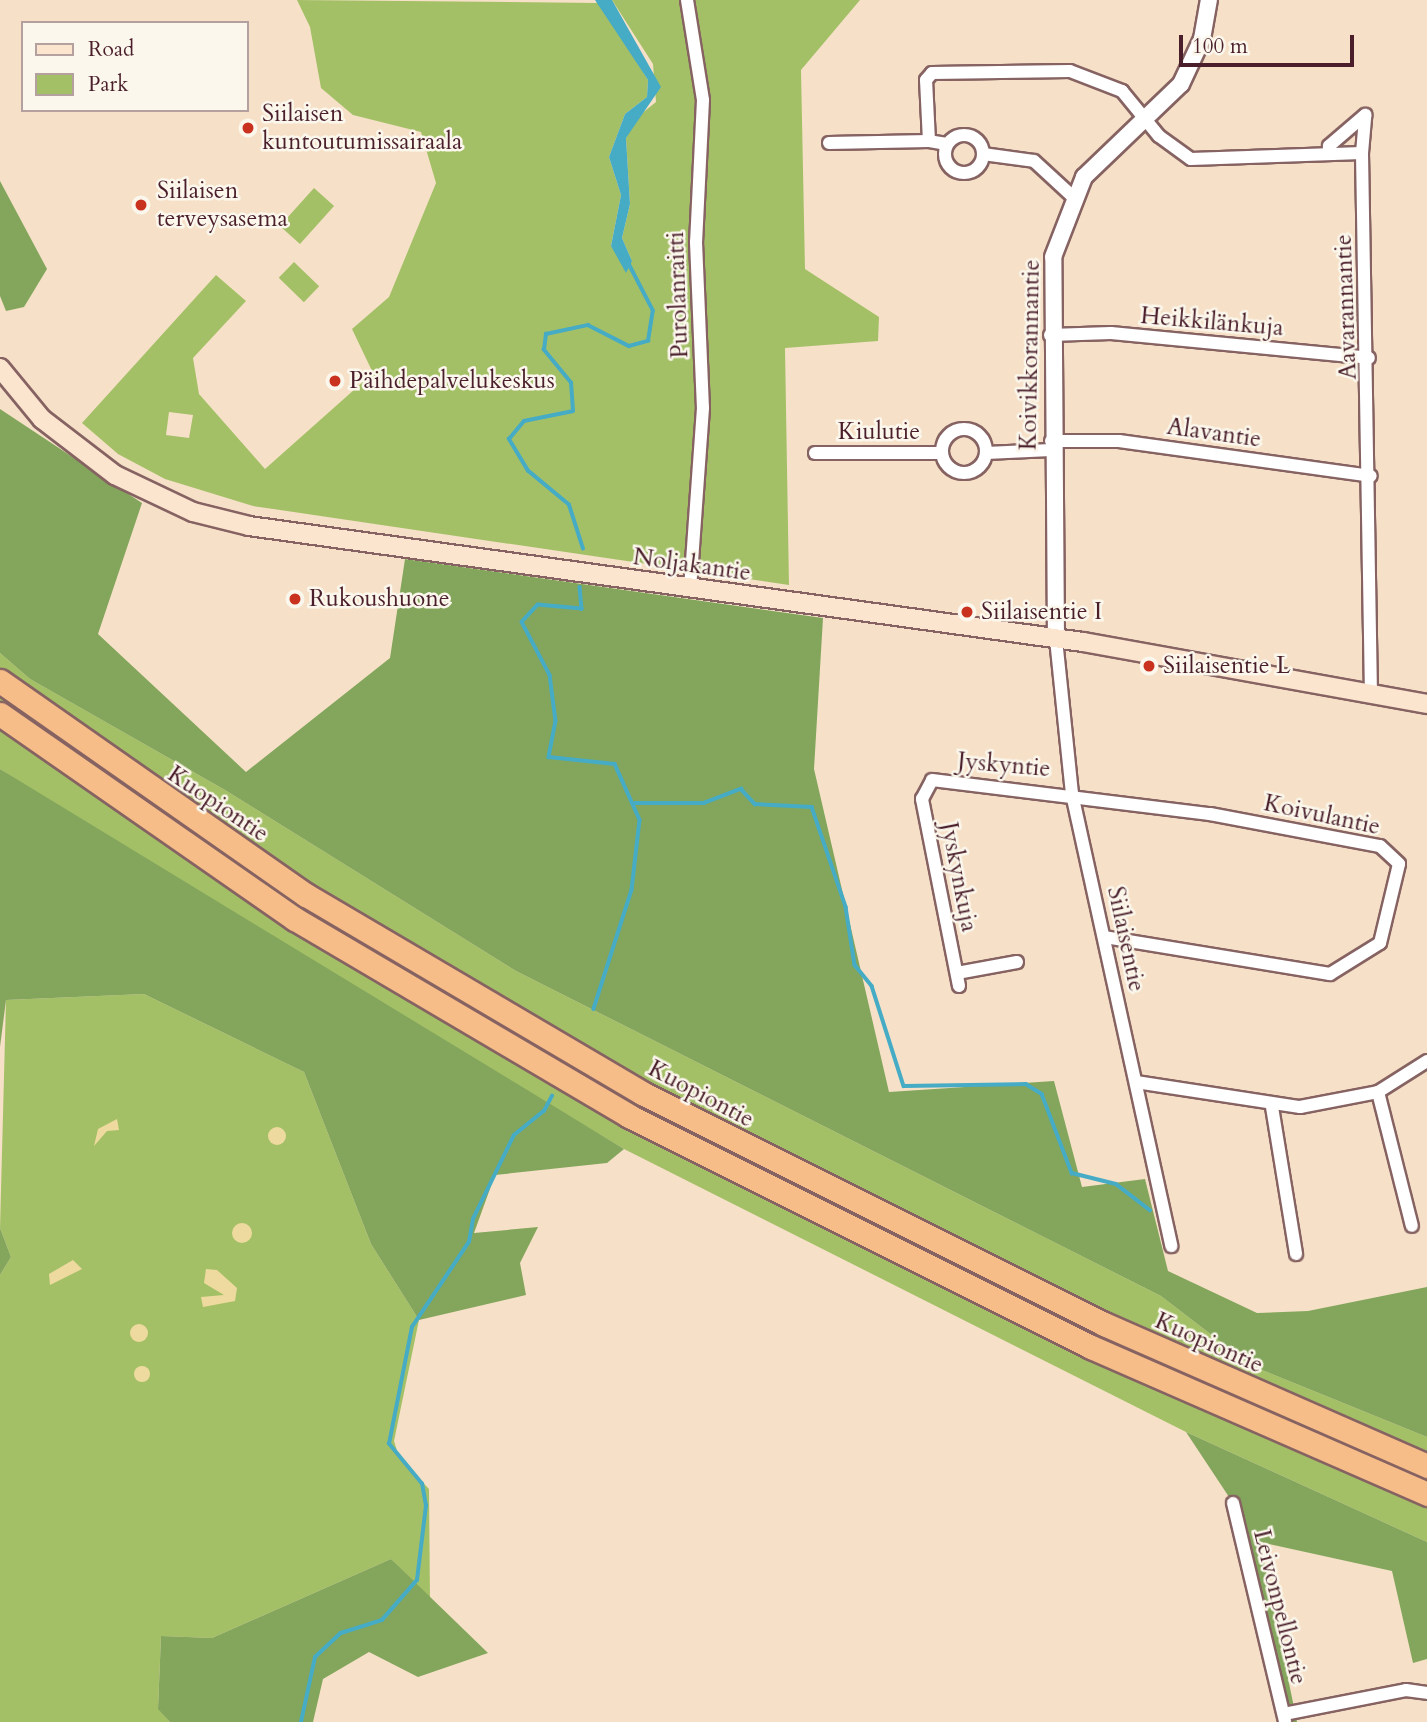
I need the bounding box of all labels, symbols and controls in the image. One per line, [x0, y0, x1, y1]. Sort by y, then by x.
legend [21, 21, 248, 112]
scale bar [1182, 21, 1357, 65]
text: 100 m [1192, 32, 1248, 61]
text: Road [88, 35, 134, 64]
text: Park [88, 70, 128, 99]
place label: Siilaisen kuntoutumissairaala [262, 100, 462, 156]
marker: Siilaisen kuntoutumissairaala [240, 120, 256, 136]
place label: Siilaisen terveysasema [157, 177, 288, 233]
marker: Siilaisen terveysasema [131, 195, 151, 215]
street label: Purolanraitti [661, 231, 695, 359]
street label: Aavarannantie [1329, 234, 1363, 380]
street label: Koivikkorannantie [1014, 259, 1046, 451]
street label: Heikkilänkuja [1139, 301, 1285, 343]
place label: Päihdepalvelukeskus [349, 367, 555, 395]
marker: Päihdepalvelukeskus [327, 373, 343, 389]
street label: Alavantie [1165, 412, 1263, 454]
street label: Kiulutie [838, 418, 920, 446]
street label: Noljakantie [631, 542, 753, 588]
place label: Rukoushuone [309, 585, 450, 613]
marker: Rukoushuone [287, 591, 303, 607]
place label: Siilaisentie I [981, 598, 1102, 626]
marker: Siilaisentie I [959, 604, 975, 620]
place label: Siilaisentie L [1163, 652, 1291, 680]
marker: Siilaisentie L [1141, 658, 1157, 674]
street label: Jyskyntie [956, 747, 1052, 783]
street label: Kuopiontie [162, 760, 274, 848]
street label: Koivulantie [1261, 789, 1383, 841]
street label: Jyskynkuja [934, 820, 984, 934]
street label: Siilaisentie [1101, 884, 1151, 994]
street label: Kuopiontie [643, 1054, 759, 1134]
street label: Kuopiontie [1150, 1306, 1268, 1380]
street label: Leivonpellontie [1247, 1527, 1313, 1687]

